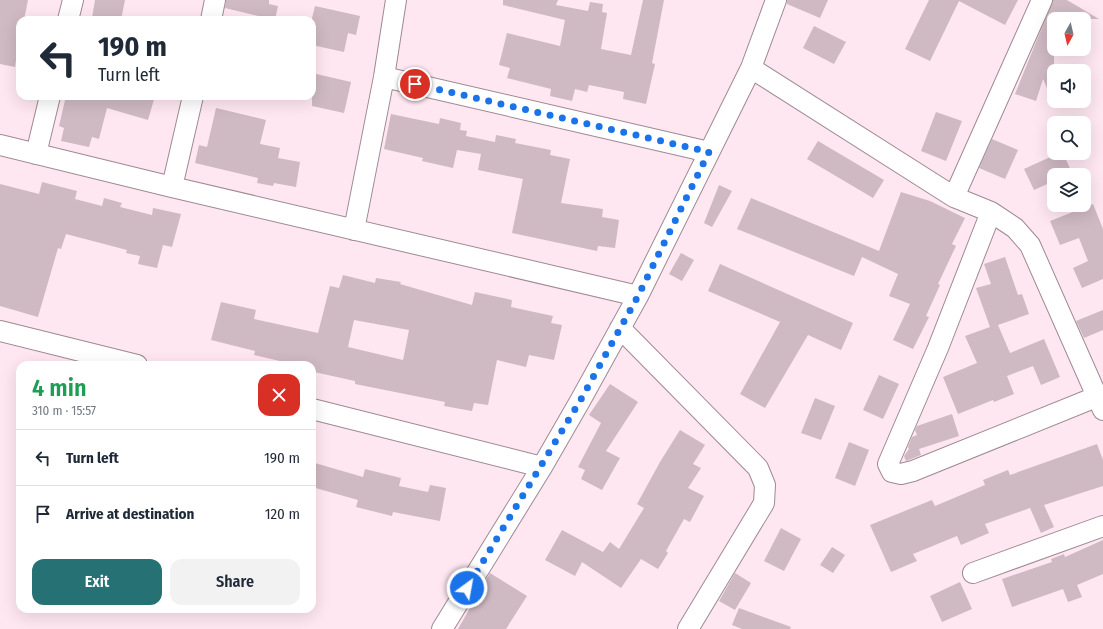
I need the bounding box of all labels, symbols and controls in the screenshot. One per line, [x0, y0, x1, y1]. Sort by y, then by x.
north arrow [1047, 12, 1091, 56]
map controls [1047, 12, 1091, 212]
text: 190 m [98, 30, 167, 63]
icon: left [32, 32, 84, 84]
text: Turn left [98, 64, 160, 86]
button: sound [1047, 64, 1091, 108]
pin [398, 67, 432, 101]
icon: arrive [404, 73, 426, 95]
button: search [1047, 116, 1091, 160]
button: layers [1047, 168, 1091, 212]
text: 4 min [32, 374, 86, 402]
button: close [258, 374, 300, 416]
text: 310 m · 15:57 [32, 403, 96, 418]
icon: left [32, 447, 54, 469]
text: Turn left [66, 449, 119, 467]
text: 190 m [264, 449, 300, 467]
icon: arrive [32, 503, 54, 525]
text: Arrive at destination [66, 505, 194, 523]
text: 120 m [265, 505, 300, 523]
button: Exit [32, 559, 162, 605]
button: Share [170, 559, 300, 605]
position arrow [446, 567, 488, 609]

